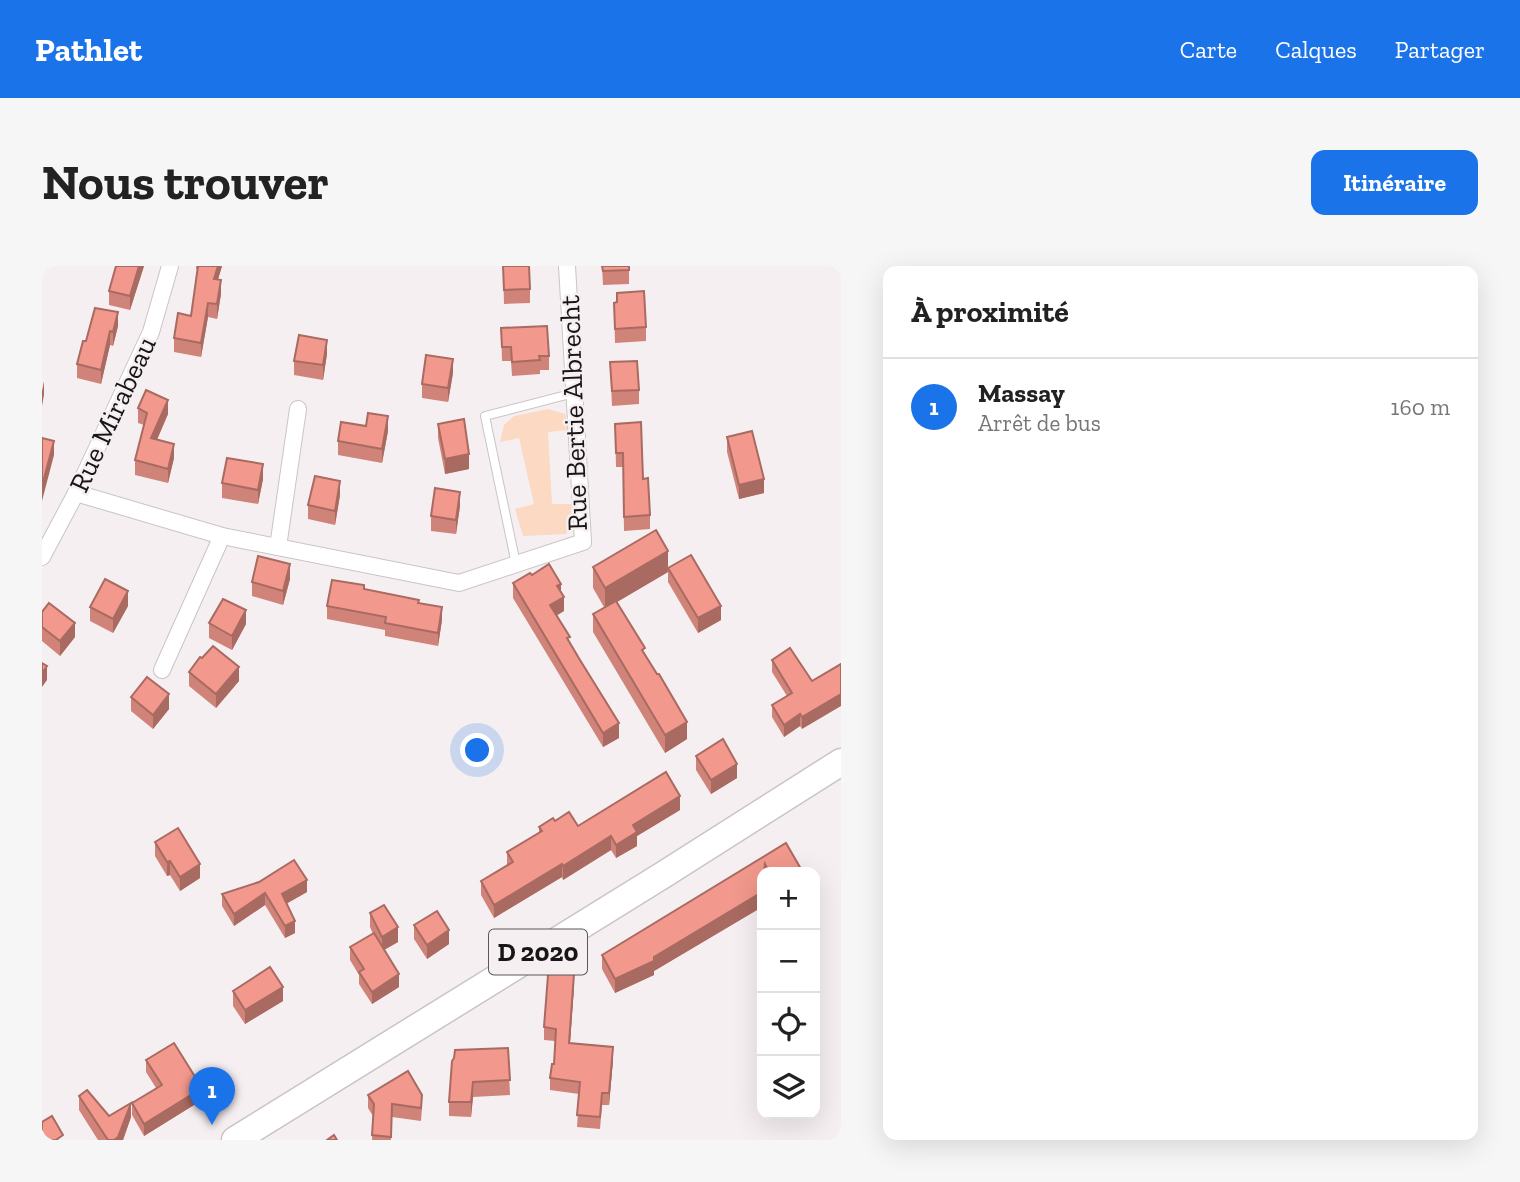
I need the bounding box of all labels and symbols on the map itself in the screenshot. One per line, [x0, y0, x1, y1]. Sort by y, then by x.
street label: Rue Bertie Albrecht [553, 294, 594, 531]
street label: Rue Mirabeau [62, 331, 163, 497]
your location [460, 733, 494, 767]
road number: D 2020 [489, 930, 587, 974]
pin: 1 [189, 1067, 235, 1125]

